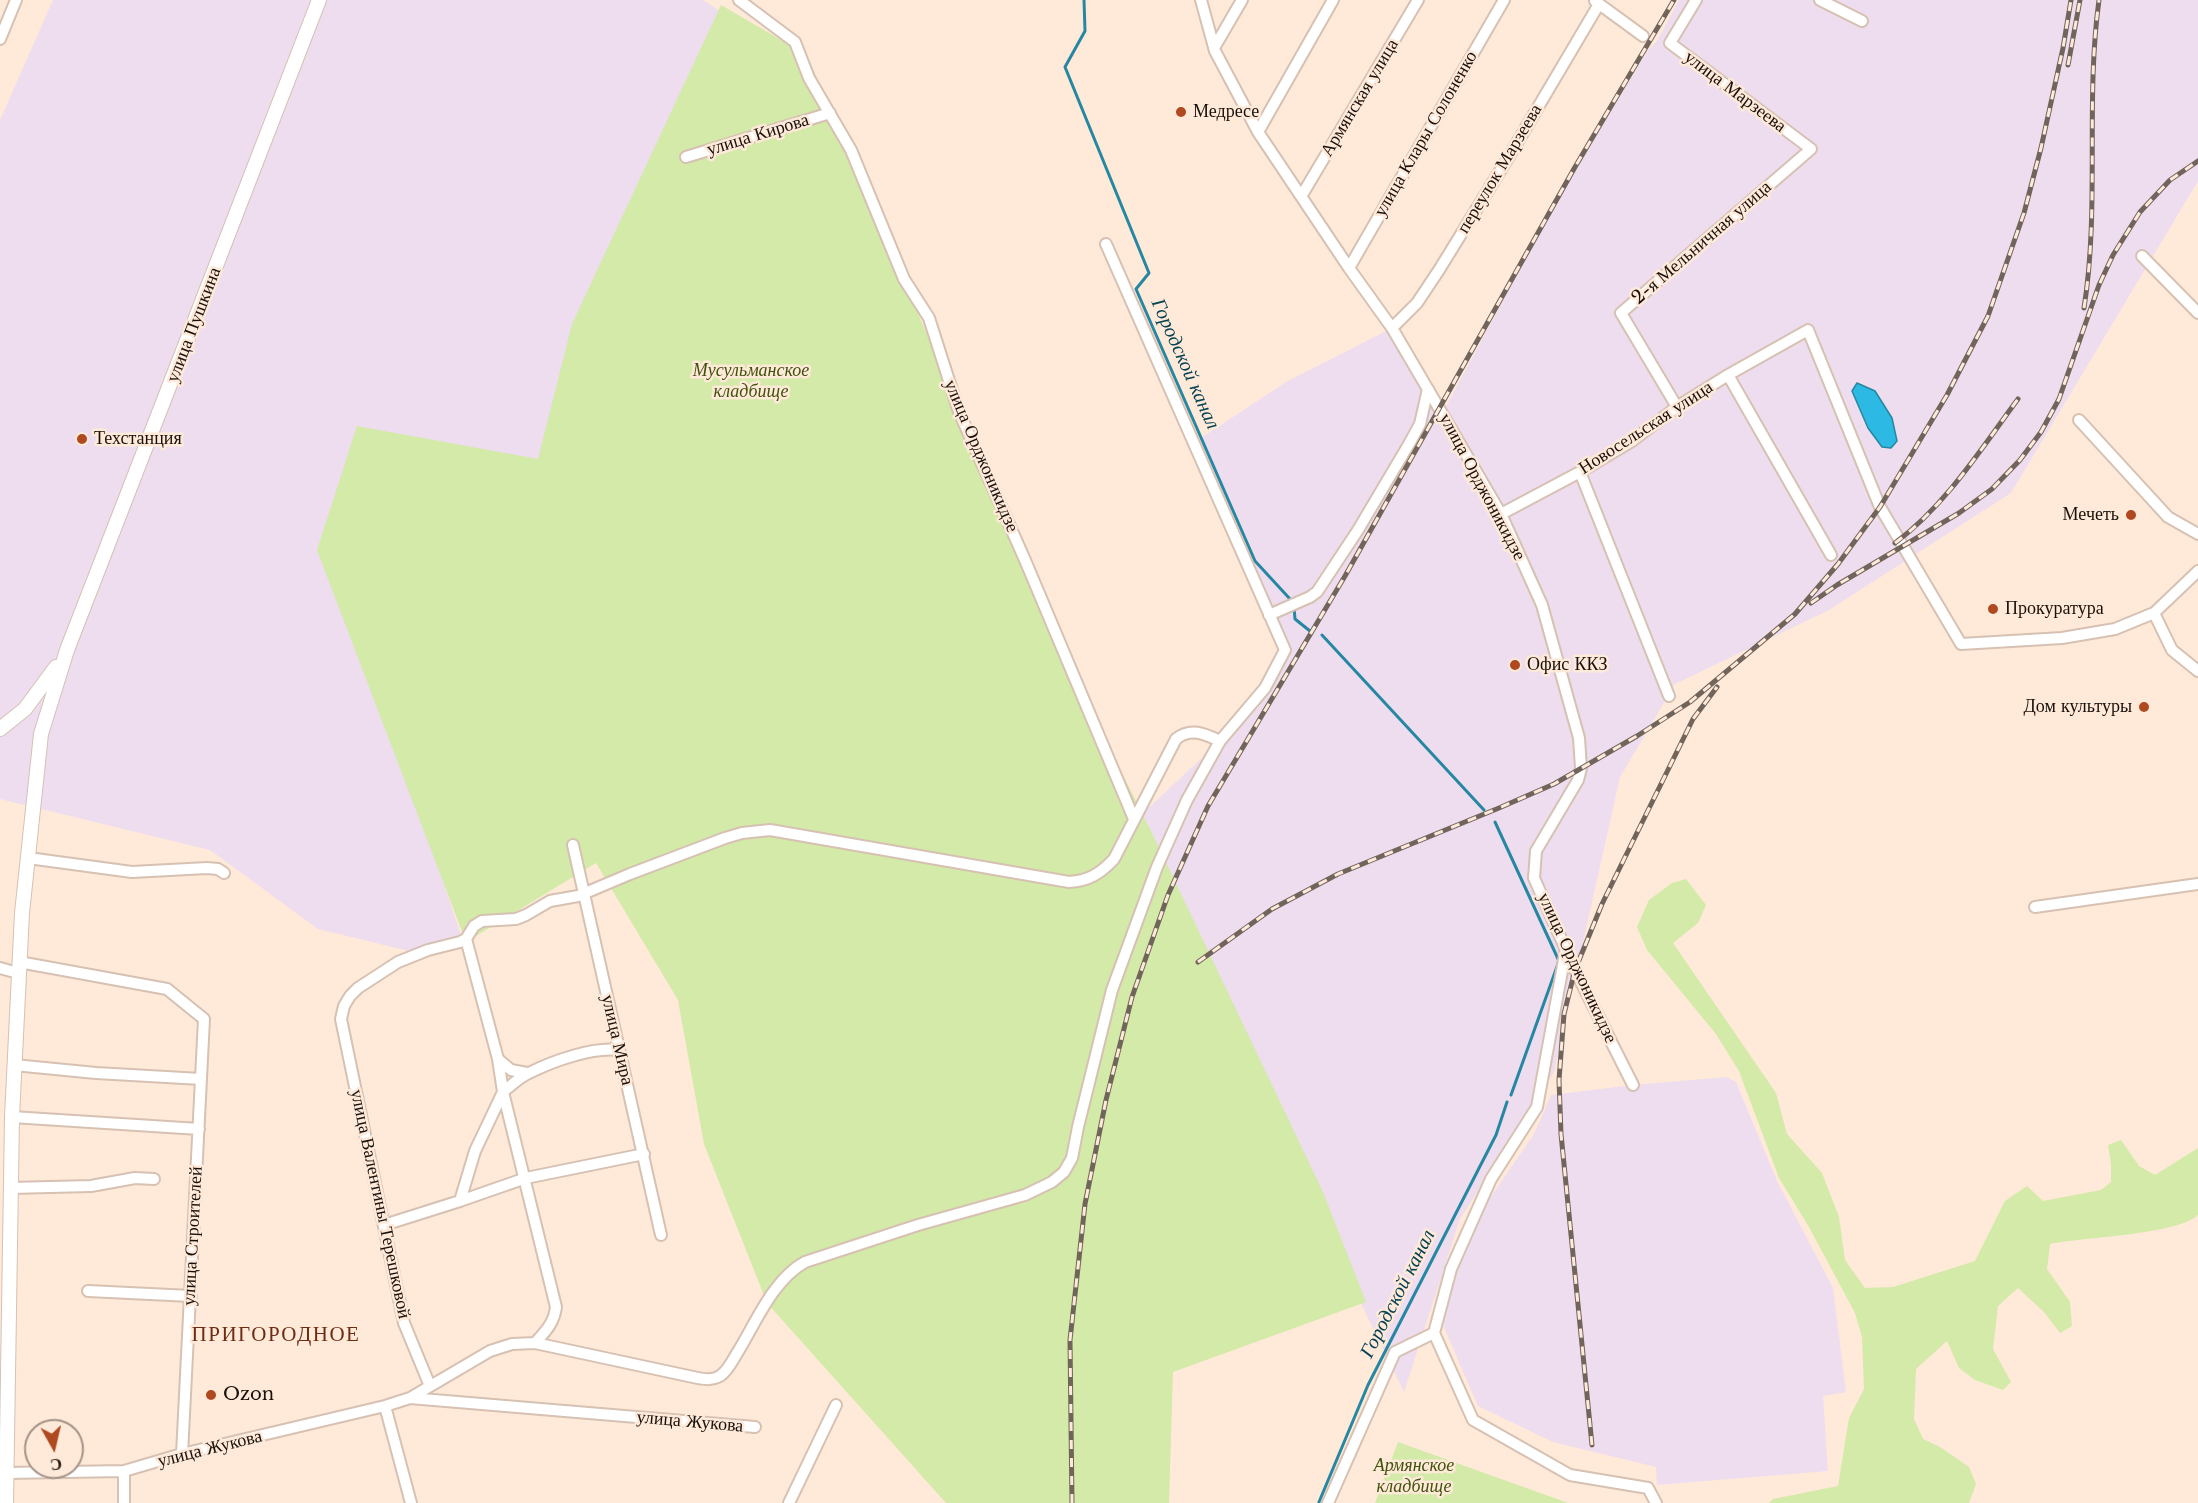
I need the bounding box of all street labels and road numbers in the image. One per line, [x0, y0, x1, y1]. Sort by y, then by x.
street label: Армянская улица [1316, 35, 1404, 161]
street label: улица Клары Солоненко [1370, 47, 1482, 221]
street label: улица Марзеева [1680, 47, 1790, 137]
street label: переулок Марзеева [1453, 101, 1547, 237]
street label: улица Кирова [704, 109, 812, 161]
street label: 2-я Мельничная улица [1628, 177, 1776, 309]
street label: улица Пушкина [162, 264, 226, 386]
street label: улица Орджоникидзе [939, 376, 1023, 536]
street label: Новосельская улица [1575, 377, 1717, 479]
street label: улица Орджоникидзе [1434, 410, 1530, 564]
street label: улица Орджоникидзе [1533, 889, 1621, 1047]
street label: улица Мира [596, 993, 638, 1087]
street label: улица Валентины Терешковой [345, 1087, 415, 1321]
street label: улица Строителей [179, 1166, 207, 1306]
street label: улица Жукова [636, 1407, 744, 1437]
street label: улица Жукова [156, 1426, 264, 1472]

